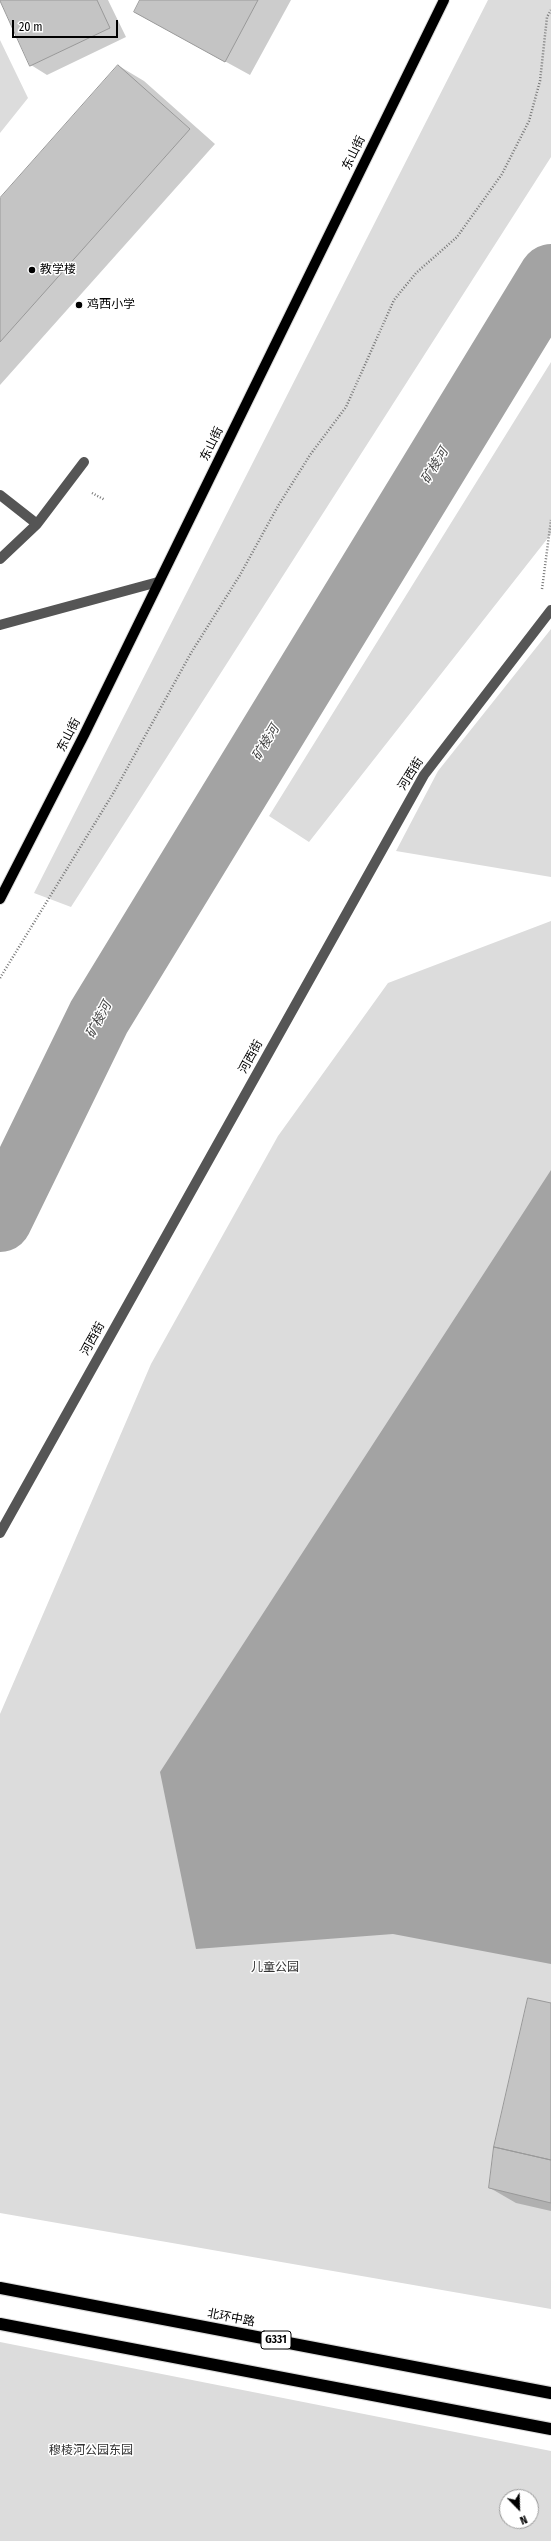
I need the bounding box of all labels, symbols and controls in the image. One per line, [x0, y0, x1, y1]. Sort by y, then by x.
scale bar [14, 12, 120, 38]
text: 20 m [19, 20, 43, 34]
street label: 东山街 [340, 134, 368, 172]
place label: 教学楼 [40, 263, 76, 277]
marker: 教学楼 [27, 265, 37, 275]
place label: 鸡西小学 [87, 298, 135, 312]
marker: 鸡西小学 [74, 300, 84, 310]
street label: 东山街 [198, 425, 226, 463]
water label: 矿棱河 [418, 445, 452, 487]
street label: 东山街 [54, 716, 84, 754]
water label: 矿棱河 [249, 722, 283, 764]
street label: 河西街 [395, 755, 427, 793]
water label: 矿棱河 [83, 999, 115, 1041]
street label: 河西街 [236, 1038, 266, 1076]
street label: 河西街 [78, 1320, 108, 1358]
park label: 儿童公园 [251, 1961, 299, 1975]
street label: 北环中路 [206, 2306, 256, 2330]
road number: G331 [261, 2331, 291, 2349]
park label: 穆棱河公园东园 [49, 2444, 133, 2458]
north arrow [499, 2489, 539, 2529]
text: N [518, 2512, 529, 2527]

